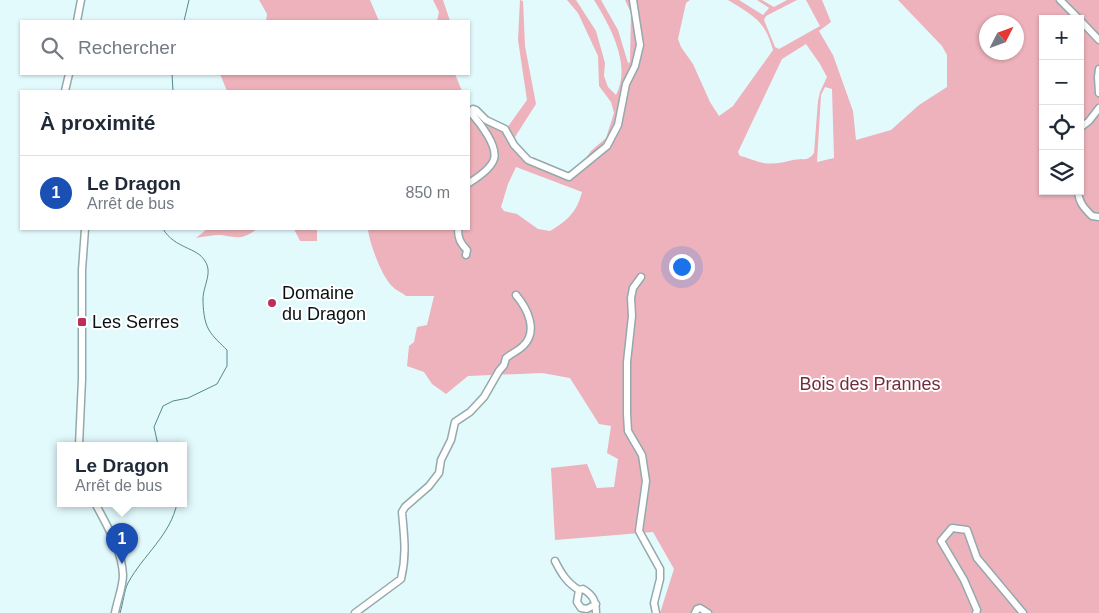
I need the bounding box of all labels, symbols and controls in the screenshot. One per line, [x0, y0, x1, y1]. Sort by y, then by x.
north arrow [979, 15, 1024, 60]
map controls [1039, 15, 1084, 195]
button: + [1039, 15, 1084, 60]
search box [20, 20, 470, 75]
icon: search [38, 34, 66, 62]
text: Rechercher [78, 37, 176, 58]
button: − [1039, 60, 1084, 105]
button: locate [1039, 105, 1084, 150]
text: À proximité [40, 111, 156, 134]
button: layers [1039, 150, 1084, 195]
text: Le Dragon [87, 173, 181, 194]
text: 1 [52, 184, 60, 201]
text: 850 m [406, 184, 450, 201]
text: Arrêt de bus [87, 195, 174, 212]
your location [669, 254, 695, 280]
place label: Domaine du Dragon [282, 283, 366, 324]
marker: Domaine du Dragon [266, 297, 278, 309]
place label: Les Serres [92, 312, 179, 332]
marker: Les Serres [76, 316, 88, 328]
park label: Bois des Prannes [799, 374, 941, 394]
popup [57, 442, 187, 507]
text: Le Dragon [75, 455, 169, 476]
text: Arrêt de bus [75, 477, 162, 494]
pin: 1 [106, 523, 138, 564]

